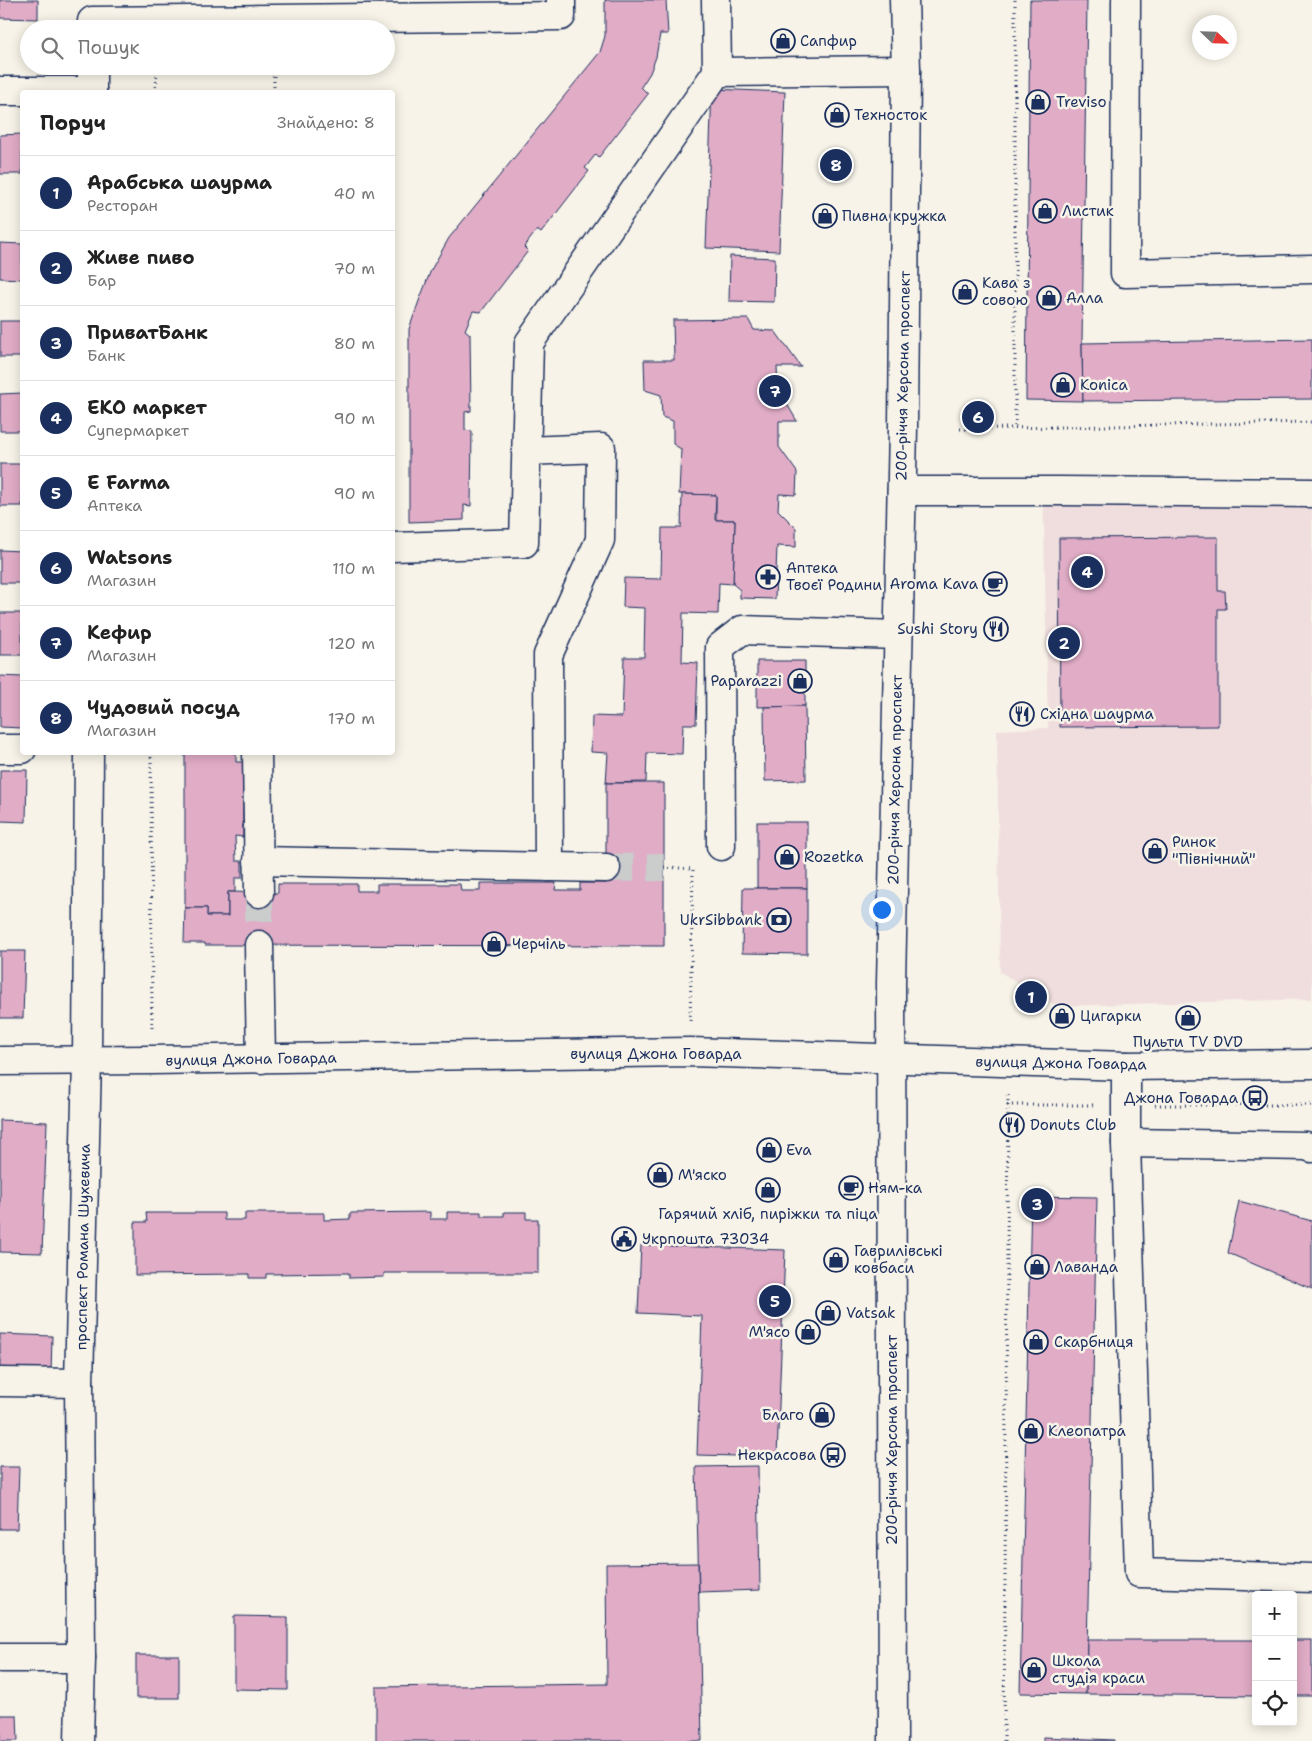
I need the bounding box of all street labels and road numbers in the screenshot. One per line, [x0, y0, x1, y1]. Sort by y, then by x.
street label: 200-річчя Херсона проспект [891, 270, 915, 481]
street label: 200-річчя Херсона проспект [883, 674, 907, 885]
street label: вулиця Джона Говарда [570, 1044, 742, 1064]
street label: вулиця Джона Говарда [165, 1047, 337, 1070]
street label: вулиця Джона Говарда [975, 1052, 1147, 1075]
street label: проспект Романа Шухевича [71, 1143, 95, 1350]
street label: 200-річчя Херсона проспект [882, 1334, 902, 1545]

